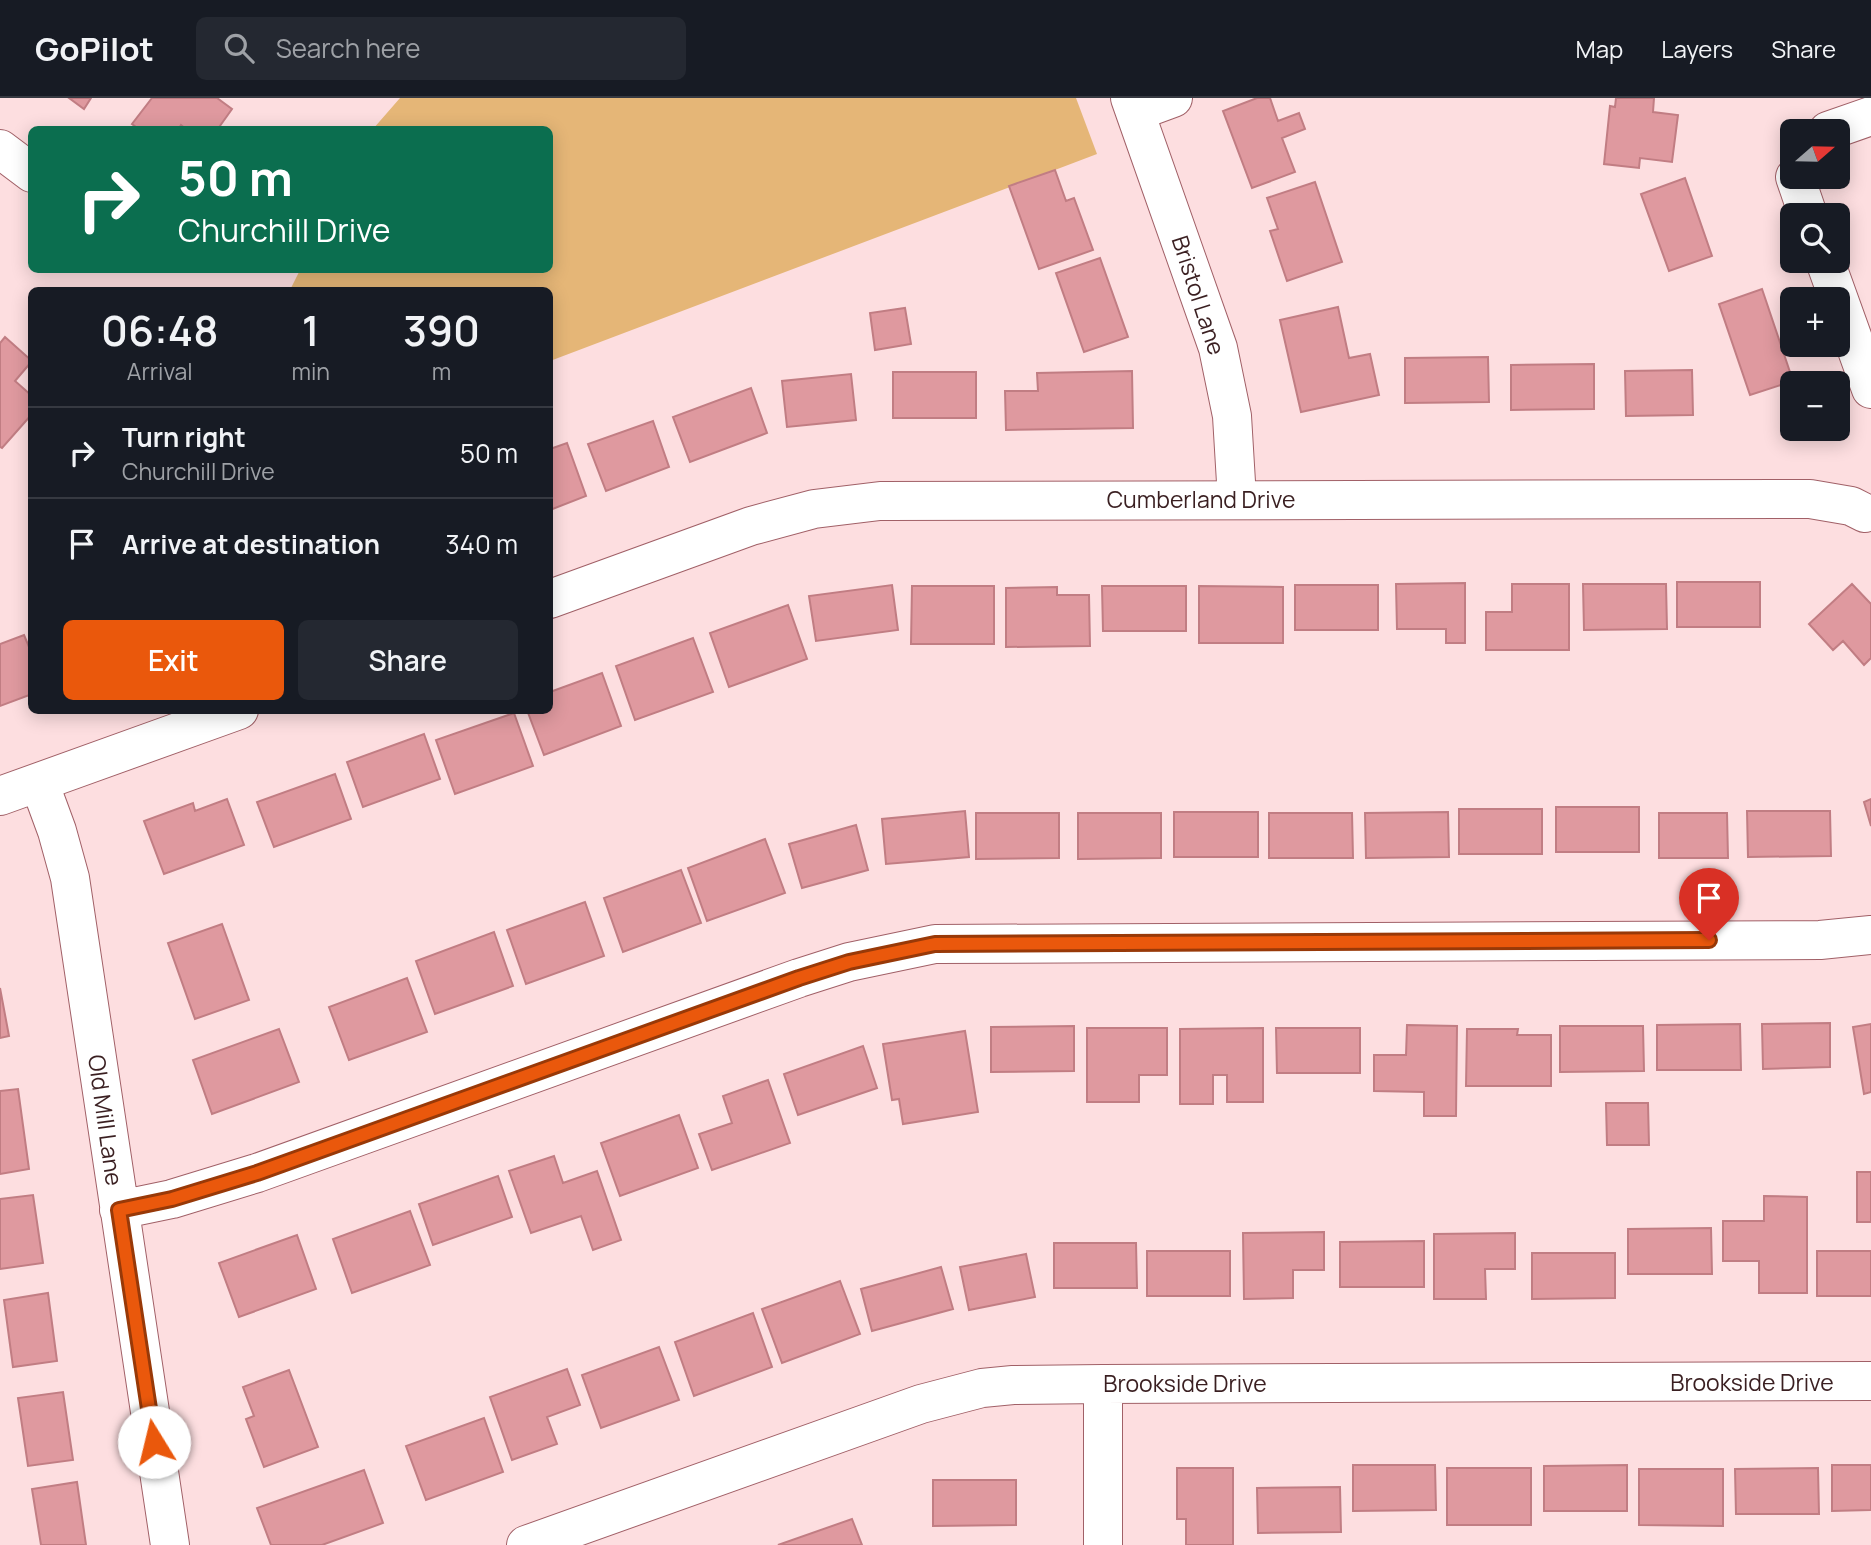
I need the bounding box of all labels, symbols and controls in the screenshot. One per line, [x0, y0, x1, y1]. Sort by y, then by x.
search box [196, 17, 686, 80]
text: GoPilot [35, 26, 154, 71]
icon: search [220, 29, 258, 67]
text: Search here [276, 30, 420, 66]
text: Map [1576, 32, 1623, 65]
text: Layers [1661, 32, 1733, 65]
text: Share [1771, 32, 1836, 65]
north arrow [1780, 119, 1850, 189]
map controls [1780, 119, 1850, 441]
text: 50 m [178, 144, 293, 211]
icon: right [63, 154, 154, 245]
button: search [1780, 203, 1850, 273]
text: Churchill Drive [178, 208, 390, 252]
street label: Bristol Lane [1165, 231, 1233, 359]
button: + [1780, 287, 1850, 357]
text: 06:48 [101, 301, 218, 359]
text: 1 [302, 301, 320, 359]
text: 390 [403, 301, 480, 359]
text: Arrival [127, 355, 193, 387]
text: min [291, 355, 330, 387]
text: m [432, 355, 451, 387]
button: − [1780, 371, 1850, 441]
text: Turn right [122, 419, 246, 455]
icon: right [63, 434, 101, 472]
text: 50 m [460, 435, 518, 471]
text: Churchill Drive [122, 455, 275, 487]
street label: Cumberland Drive [1107, 483, 1295, 515]
icon: arrive [63, 525, 101, 563]
text: Arrive at destination [122, 526, 380, 562]
text: 340 m [445, 526, 518, 562]
button: Exit [63, 620, 284, 700]
button: Share [298, 620, 518, 700]
pin [1679, 868, 1739, 940]
icon: arrive [1690, 879, 1728, 917]
street label: Old Mill Lane [81, 1053, 131, 1187]
street label: Brookside Drive [1670, 1366, 1834, 1398]
street label: Brookside Drive [1103, 1367, 1267, 1399]
position arrow [117, 1405, 191, 1479]

